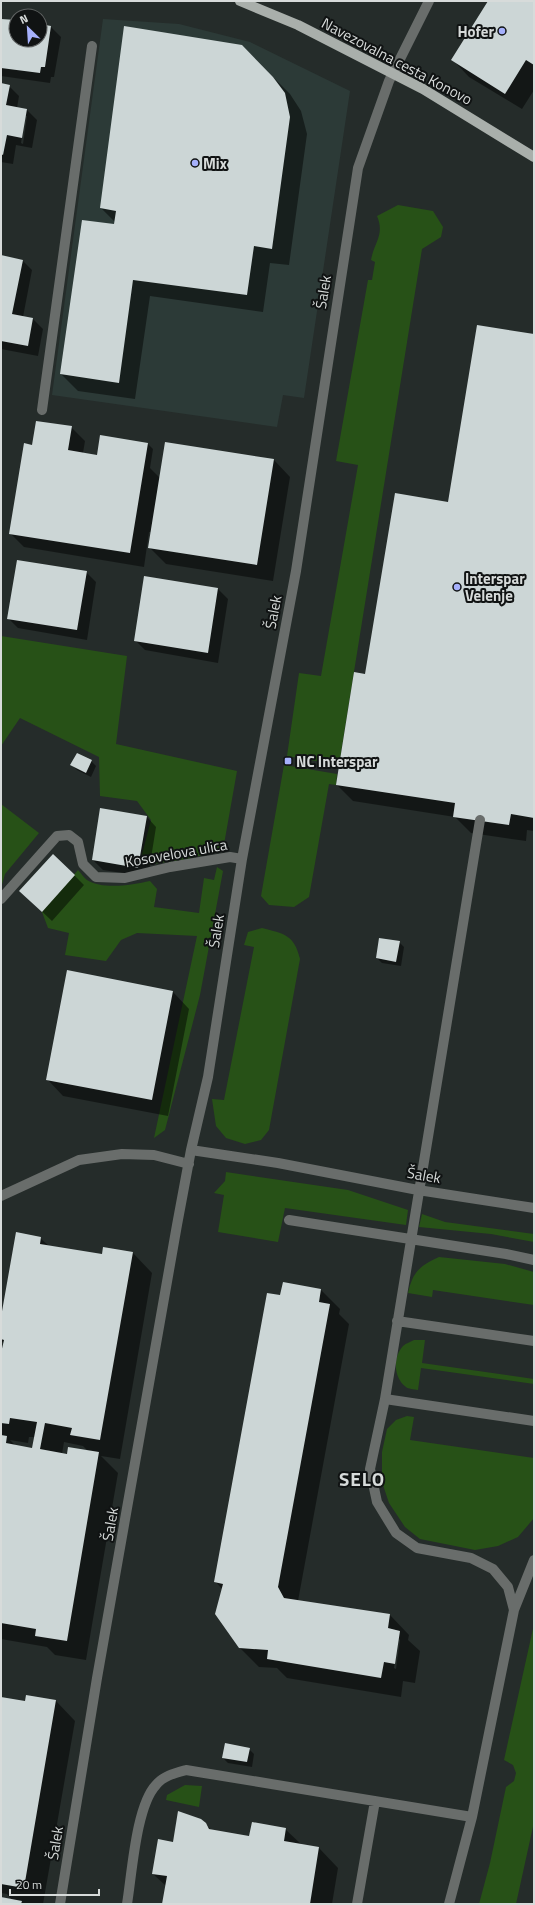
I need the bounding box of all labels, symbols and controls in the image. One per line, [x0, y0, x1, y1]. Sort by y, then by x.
north arrow [8, 8, 48, 48]
text: N [17, 10, 31, 28]
street label: Navezovalna cesta Konovo [317, 11, 477, 111]
place label: Hofer [457, 20, 494, 43]
marker: Hofer [497, 26, 507, 36]
place label: Mix [203, 152, 227, 175]
marker: Mix [190, 158, 200, 168]
street label: Šalek [309, 273, 337, 311]
place label: Interspar Velenje [465, 567, 525, 607]
marker: Interspar Velenje [452, 582, 462, 592]
street label: Šalek [258, 593, 288, 631]
place label: NC Interspar [296, 750, 378, 773]
marker: NC Interspar [283, 756, 293, 766]
street label: Kosovelova ulica [123, 833, 229, 873]
street label: Šalek [202, 912, 230, 950]
street label: Šalek [405, 1161, 443, 1189]
district label: SELO [339, 1464, 385, 1493]
street label: Šalek [96, 1505, 124, 1543]
street label: Šalek [41, 1824, 69, 1862]
scale bar [10, 1871, 99, 1897]
text: 20 m [16, 1875, 42, 1894]

